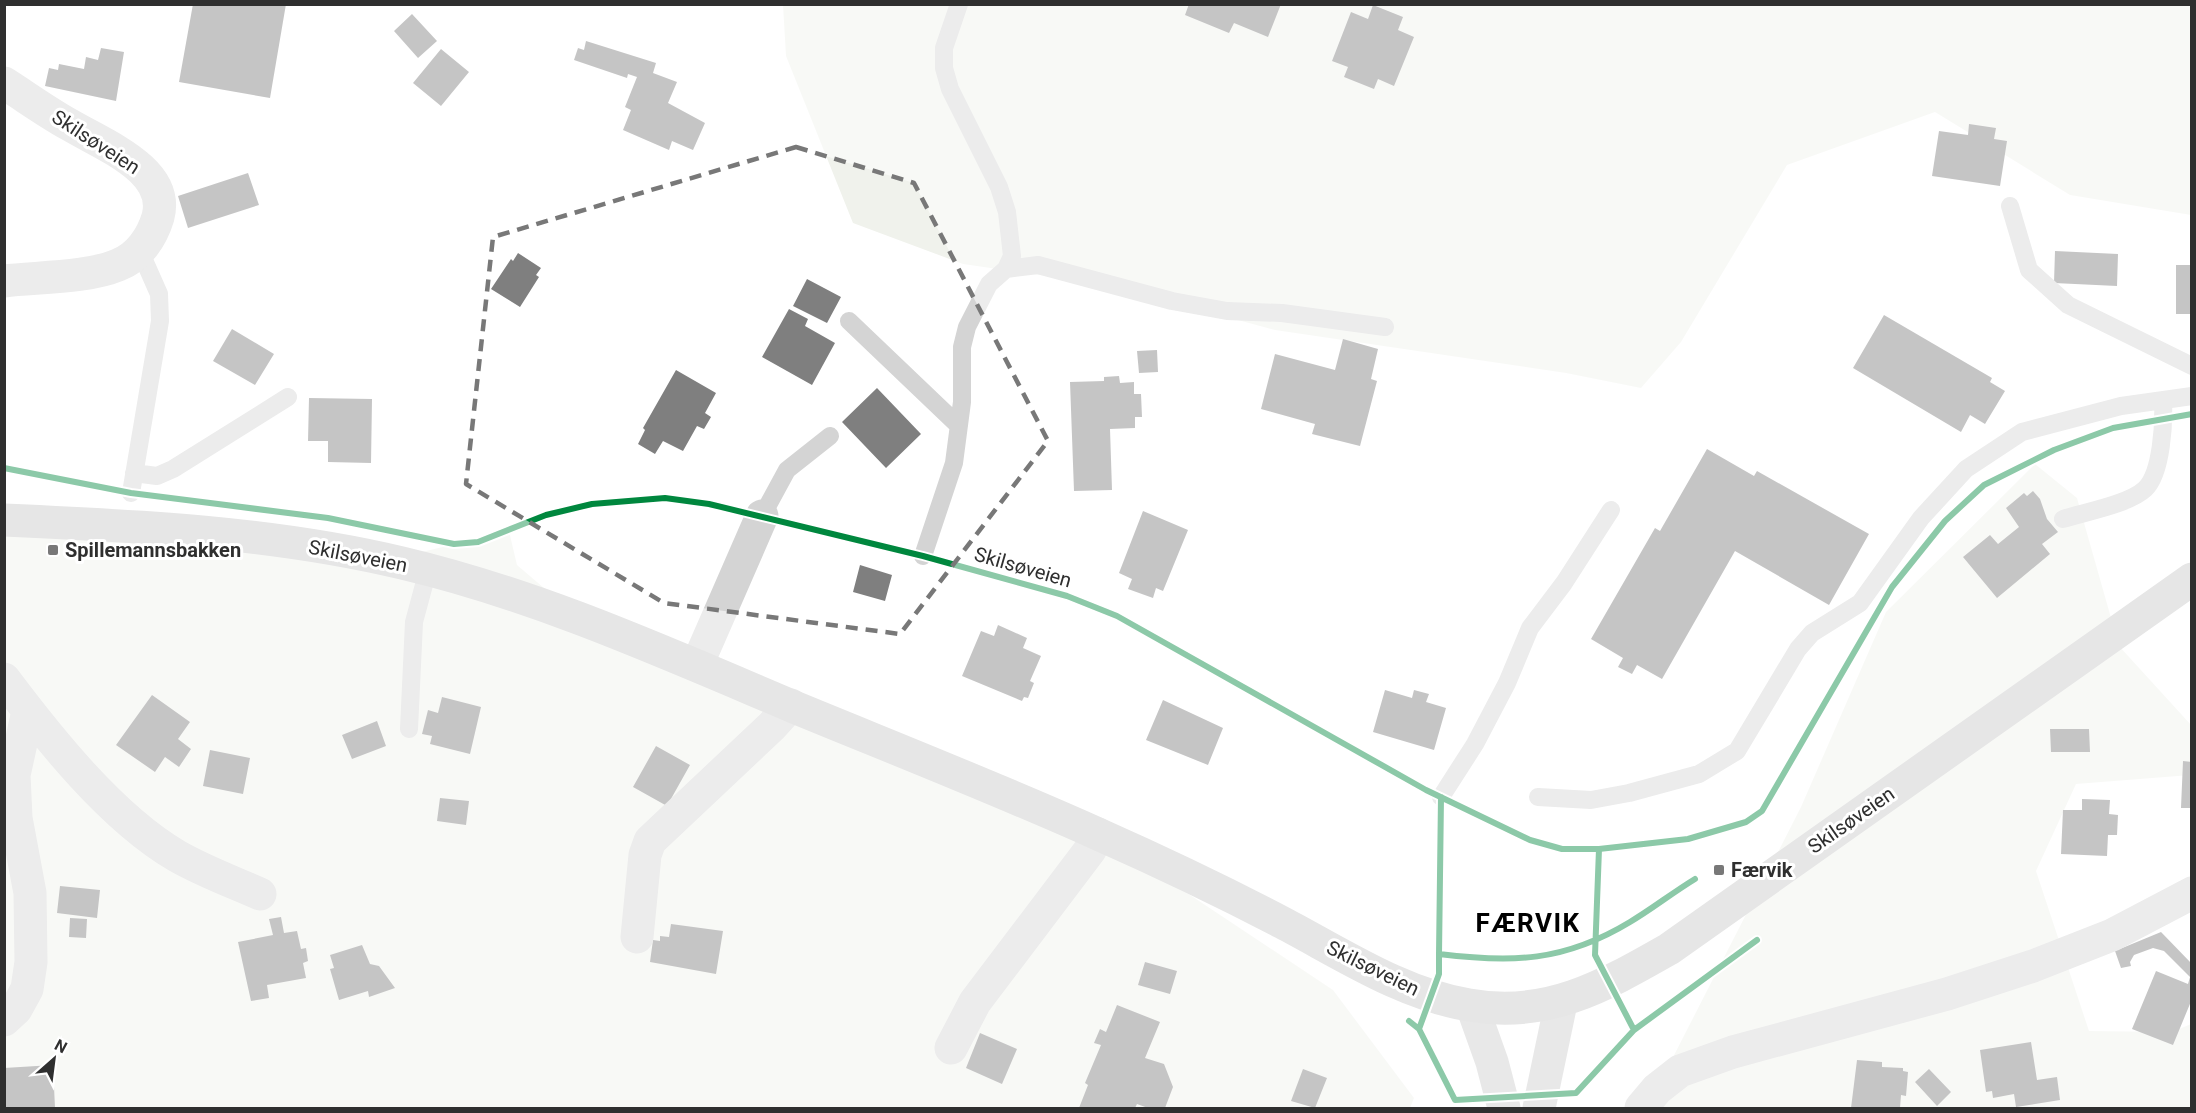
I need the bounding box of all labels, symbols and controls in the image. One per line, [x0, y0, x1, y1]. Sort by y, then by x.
street label: Skilsøveien [47, 105, 145, 179]
street label: Skilsøveien [307, 535, 409, 577]
place label: Spillemannsbakken [65, 538, 241, 562]
street label: Skilsøveien [972, 542, 1074, 592]
marker: Spillemannsbakken [46, 543, 60, 557]
street label: Skilsøveien [1803, 781, 1899, 859]
place label: Færvik [1731, 858, 1793, 882]
marker: Færvik [1712, 863, 1726, 877]
district label: FÆRVIK [1475, 908, 1581, 938]
street label: Skilsøveien [1323, 935, 1423, 1001]
north arrow [24, 1029, 84, 1089]
text: N [51, 1035, 70, 1057]

